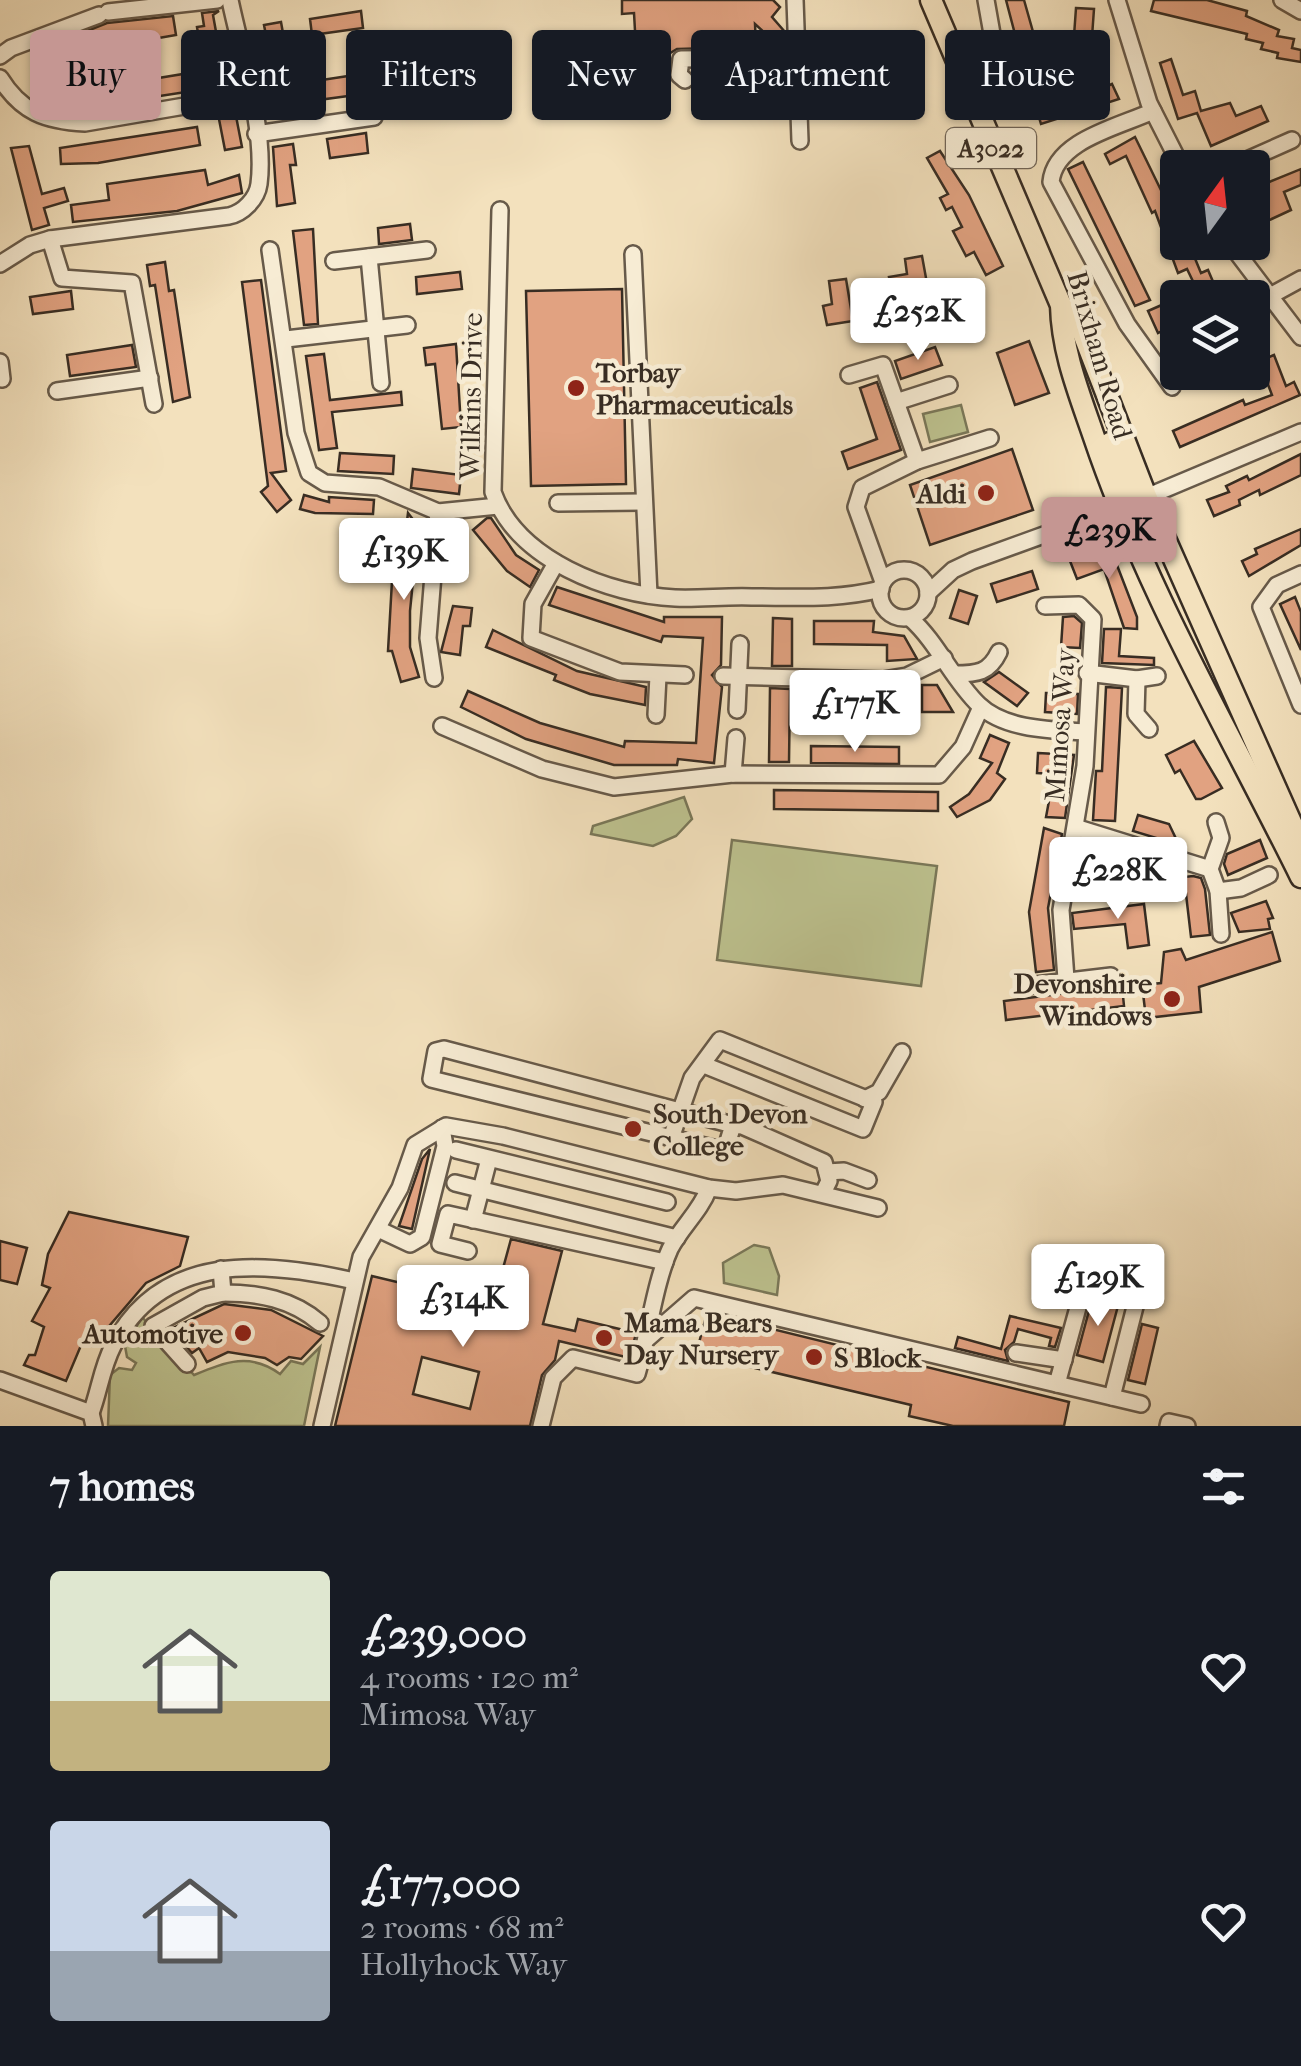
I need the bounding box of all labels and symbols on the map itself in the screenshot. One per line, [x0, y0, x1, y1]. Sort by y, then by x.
road number: A3022 [946, 128, 1036, 168]
north arrow [1160, 150, 1270, 260]
street label: Brixham Road [1060, 267, 1140, 444]
pin: £252K [848, 278, 988, 363]
street label: Wilkins Drive [453, 312, 489, 481]
place label: Torbay Pharmaceuticals [595, 356, 793, 421]
marker: Torbay Pharmaceuticals [565, 377, 587, 399]
place label: Aldi [915, 477, 967, 510]
marker: Aldi [975, 482, 997, 504]
pin: £239K [1039, 497, 1179, 582]
pin: £139K [334, 518, 474, 603]
street label: Mimosa Way [1038, 646, 1082, 803]
pin: £177K [785, 670, 925, 755]
pin: £228K [1048, 837, 1188, 922]
place label: Devonshire Windows [1014, 967, 1152, 1032]
marker: Devonshire Windows [1161, 988, 1183, 1010]
place label: South Devon College [653, 1097, 808, 1162]
marker: South Devon College [622, 1118, 644, 1140]
pin: £129K [1028, 1244, 1168, 1329]
pin: £314K [393, 1265, 533, 1350]
place label: Mama Bears Day Nursery [624, 1306, 780, 1371]
place label: Automotive [81, 1317, 223, 1350]
marker: Automotive [232, 1322, 254, 1344]
marker: Mama Bears Day Nursery [593, 1327, 615, 1349]
place label: S Block [834, 1341, 923, 1374]
marker: S Block [803, 1346, 825, 1368]

